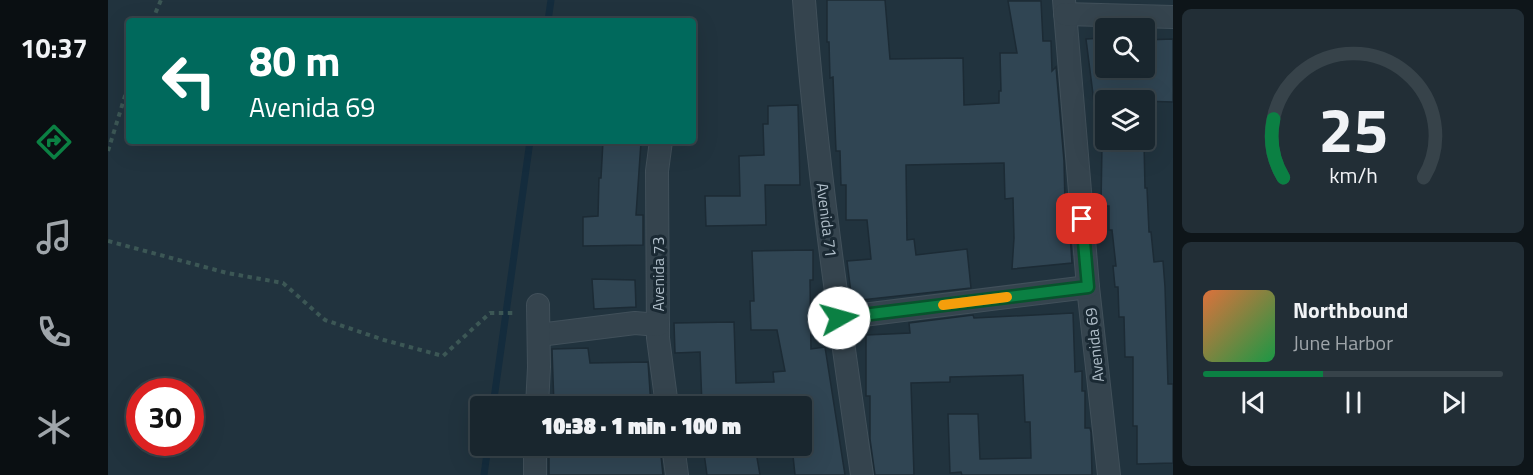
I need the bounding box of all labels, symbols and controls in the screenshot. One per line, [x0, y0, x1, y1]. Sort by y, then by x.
map controls [1095, 18, 1155, 150]
button: search [1095, 18, 1155, 78]
text: 10:37 [20, 27, 88, 68]
text: 80 m [249, 28, 341, 92]
icon: left [150, 42, 228, 120]
text: 25 [1318, 81, 1388, 176]
text: Avenida 69 [249, 86, 375, 127]
button: layers [1095, 90, 1155, 150]
icon: directions [33, 121, 75, 163]
text: km/h [1329, 159, 1377, 191]
street label: Avenida 71 [811, 181, 843, 259]
pin [1056, 193, 1107, 244]
icon: arrive [1065, 202, 1098, 235]
icon: music [33, 216, 75, 258]
street label: Avenida 73 [646, 237, 670, 311]
position arrow [807, 286, 871, 350]
text: Northbound [1293, 293, 1408, 327]
street label: Avenida 69 [1078, 306, 1110, 384]
icon: phone [33, 311, 75, 353]
text: June Harbor [1293, 327, 1393, 358]
speed limit sign: 30 [126, 378, 204, 456]
icon: previous [1237, 386, 1270, 419]
icon: pause [1337, 386, 1370, 419]
icon: next [1437, 386, 1470, 419]
icon: climate [33, 406, 75, 448]
text: 10:38 · 1 min · 100 m [541, 409, 741, 443]

